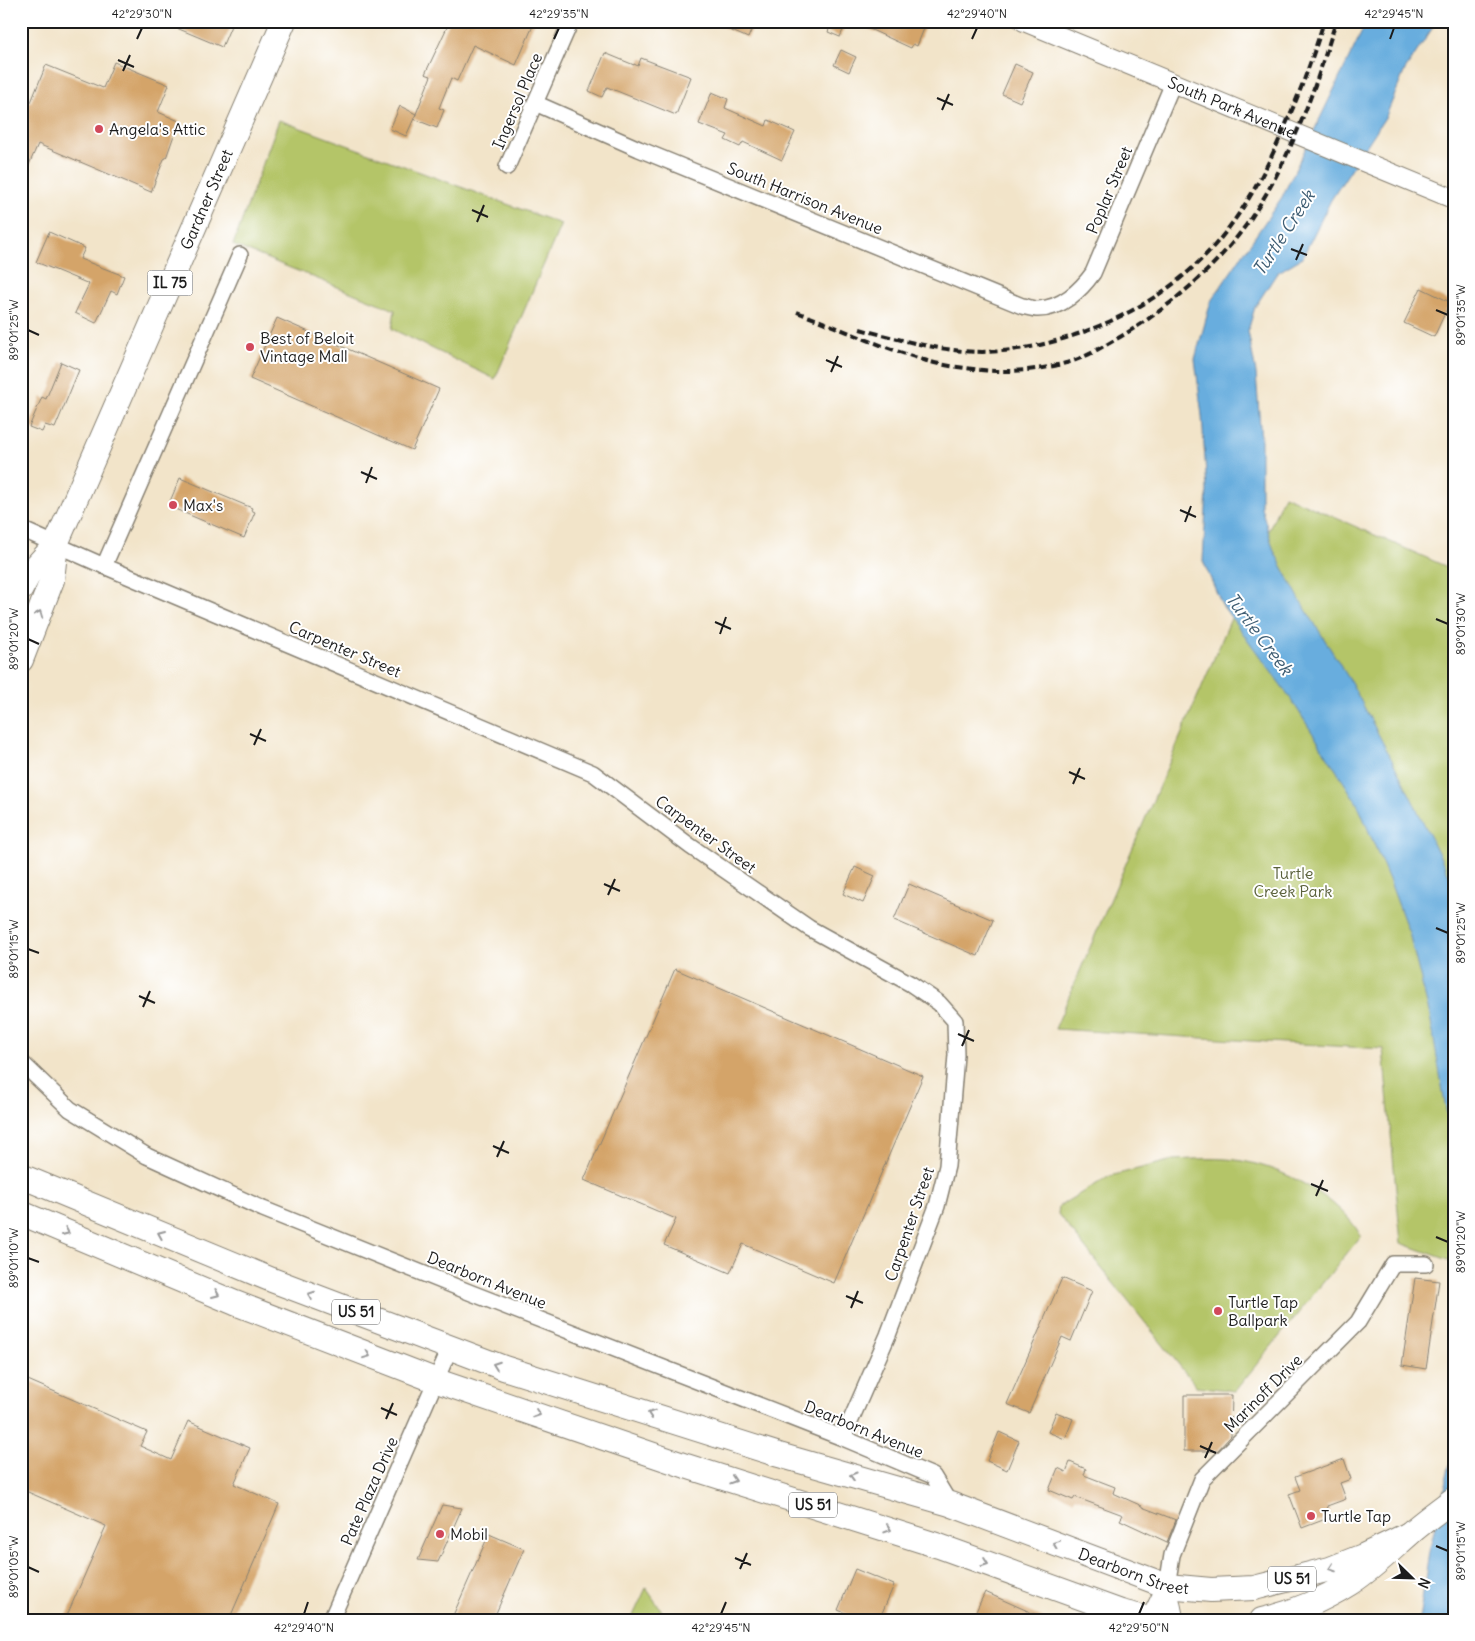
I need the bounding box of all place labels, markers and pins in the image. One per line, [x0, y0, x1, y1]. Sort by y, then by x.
place label: Angela's Attic [109, 119, 206, 139]
marker: Angela's Attic [93, 123, 105, 135]
place label: Best of Beloit Vintage Mall [260, 328, 355, 366]
marker: Best of Beloit Vintage Mall [244, 341, 256, 353]
place label: Max's [183, 495, 223, 515]
marker: Max's [167, 499, 179, 511]
place label: Turtle Tap Ballpark [1228, 1292, 1298, 1330]
marker: Turtle Tap Ballpark [1212, 1305, 1224, 1317]
place label: Turtle Tap [1321, 1506, 1391, 1526]
marker: Turtle Tap [1305, 1510, 1317, 1522]
place label: Mobil [450, 1524, 488, 1544]
marker: Mobil [434, 1528, 446, 1540]

